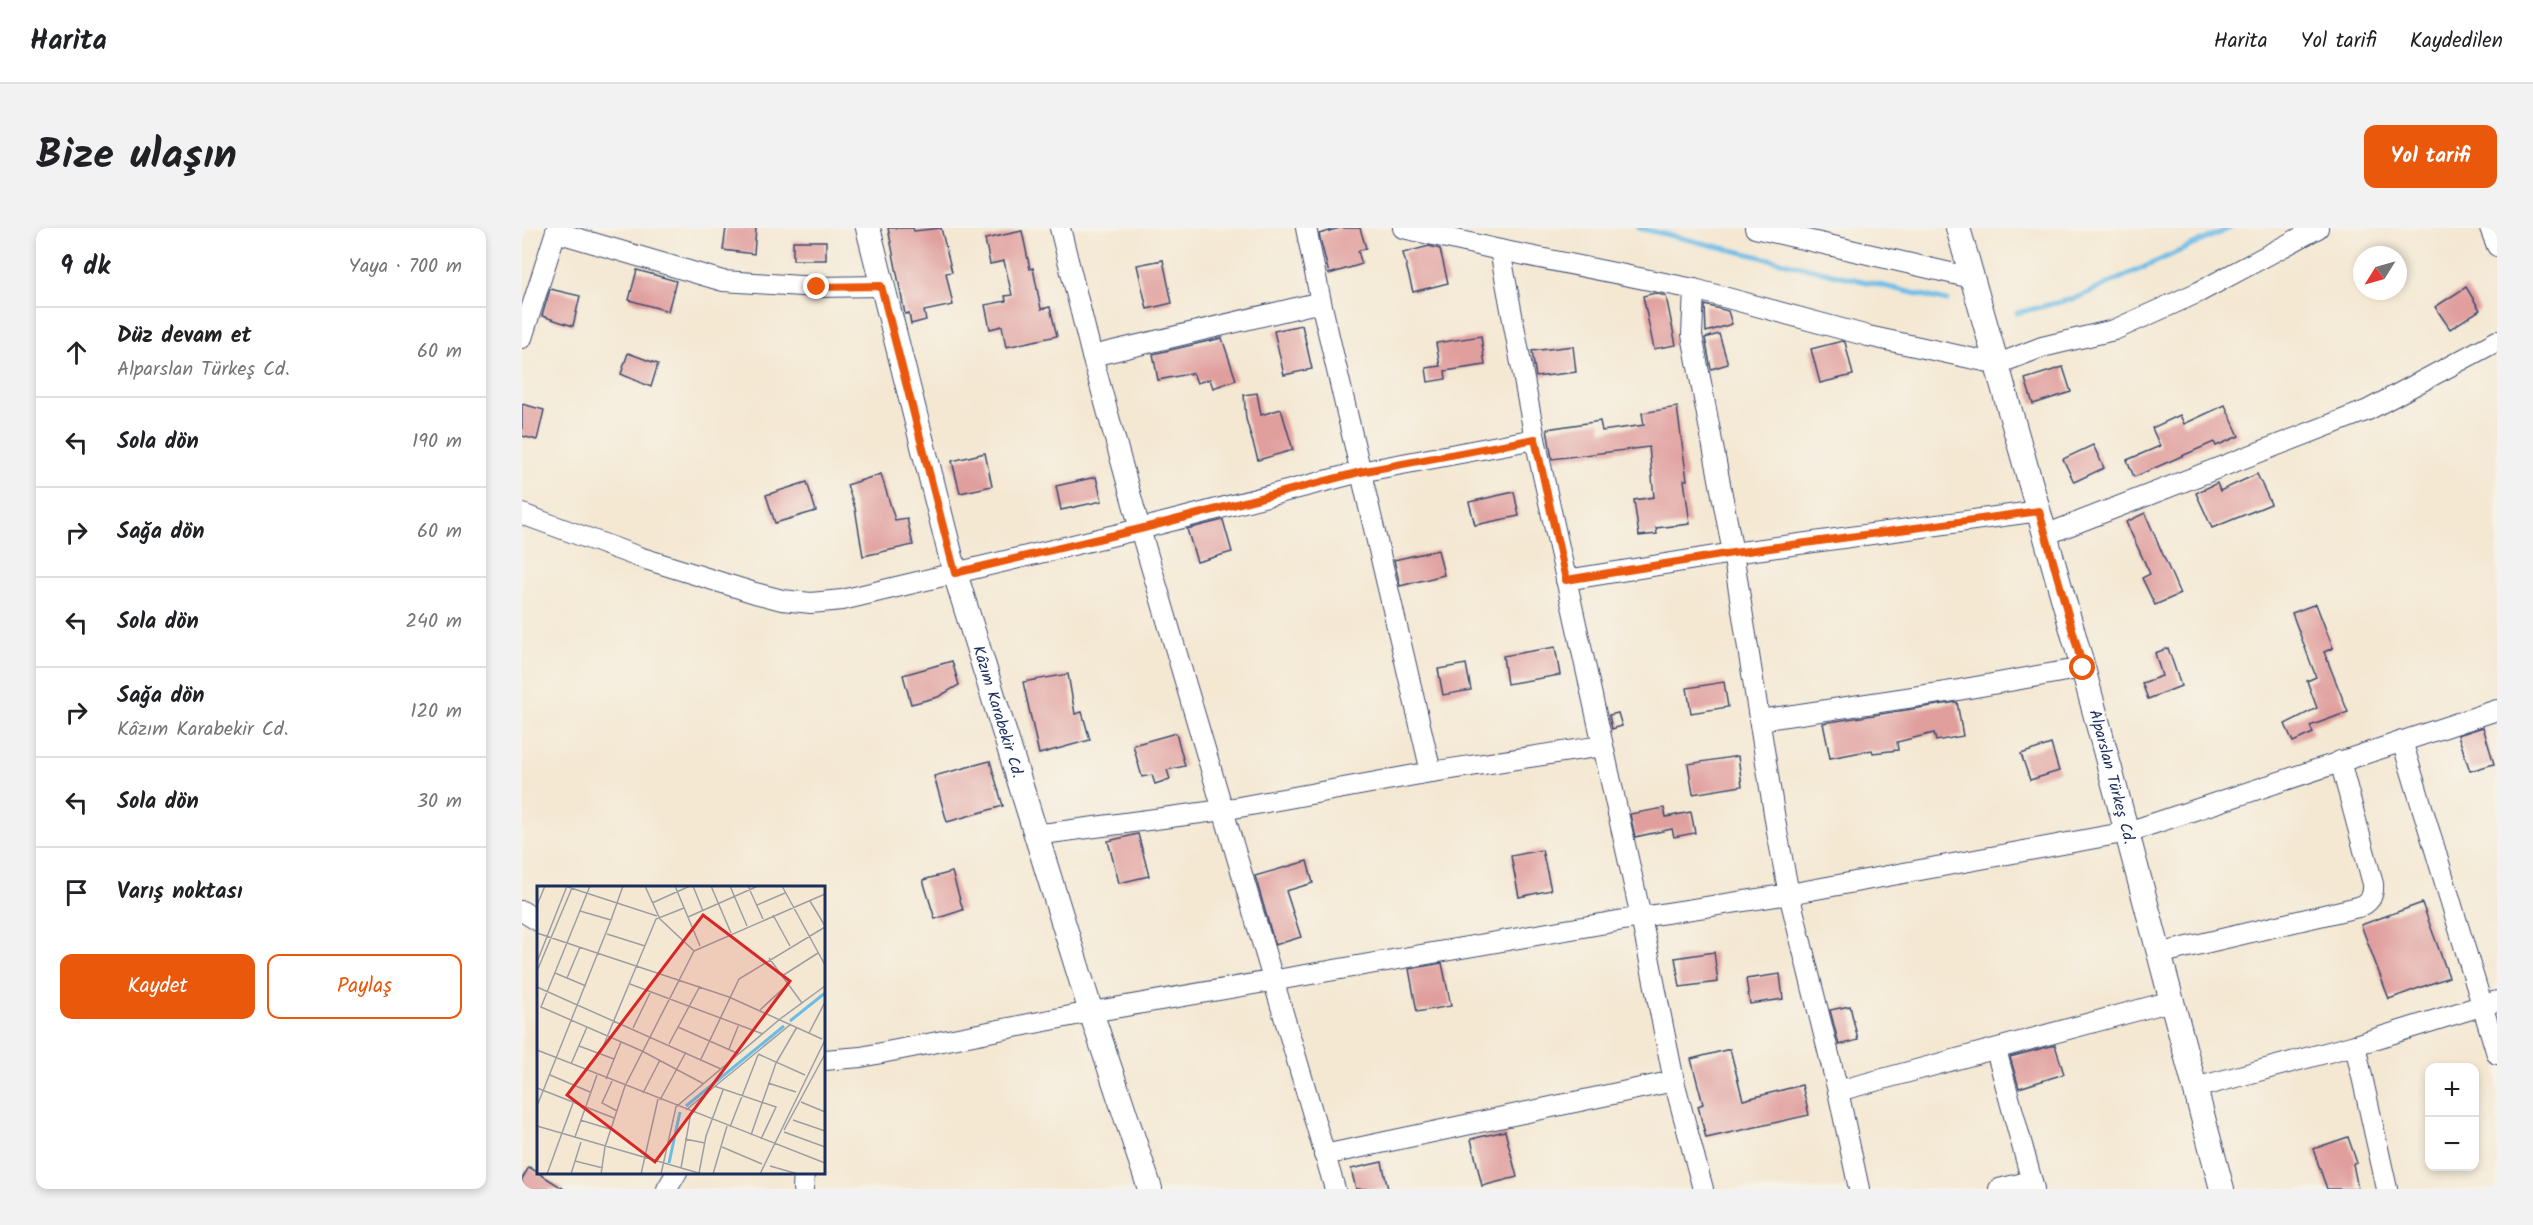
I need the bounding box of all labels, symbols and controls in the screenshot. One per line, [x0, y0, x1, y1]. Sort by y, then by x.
text: Harita [30, 19, 107, 64]
text: Harita [2214, 25, 2268, 58]
text: Yol tarifi [2301, 25, 2377, 58]
text: Kaydedilen [2410, 25, 2503, 58]
text: Bize ulaşın [36, 123, 237, 190]
button: Yol tarifi [2364, 125, 2497, 188]
text: 9 dk [60, 246, 110, 288]
north arrow [2353, 246, 2407, 300]
text: Yaya · 700 m [348, 251, 462, 283]
route end [803, 273, 829, 299]
text: Düz devam et [117, 319, 251, 354]
icon: ahead [60, 336, 93, 369]
text: 60 m [417, 336, 462, 368]
text: Alparslan Türkeş Cd. [117, 354, 290, 386]
text: Sola dön [117, 425, 199, 460]
icon: left [60, 426, 93, 459]
text: 190 m [412, 426, 462, 458]
text: Sağa dön [117, 515, 204, 550]
icon: right [60, 516, 93, 549]
text: 60 m [417, 516, 462, 548]
text: Sola dön [117, 605, 199, 640]
icon: left [60, 606, 93, 639]
text: 240 m [405, 606, 462, 638]
street label: Kâzım Karabekir Cd. [966, 642, 1030, 781]
route start [2069, 654, 2095, 680]
text: Sağa dön [117, 679, 204, 714]
icon: right [60, 696, 93, 729]
text: 120 m [410, 696, 462, 728]
street label: Alparslan Türkeş Cd. [2082, 707, 2142, 847]
text: Kâzım Karabekir Cd. [117, 714, 288, 746]
text: Sola dön [117, 785, 199, 820]
icon: left [60, 786, 93, 819]
text: 30 m [417, 786, 462, 818]
text: Varış noktası [117, 875, 243, 910]
icon: arrive [60, 876, 93, 909]
inset map [537, 886, 825, 1174]
button: Kaydet [60, 954, 255, 1019]
button: Paylaş [267, 954, 462, 1019]
map controls [2425, 1063, 2479, 1171]
button: + [2425, 1063, 2479, 1117]
button: − [2425, 1117, 2479, 1171]

